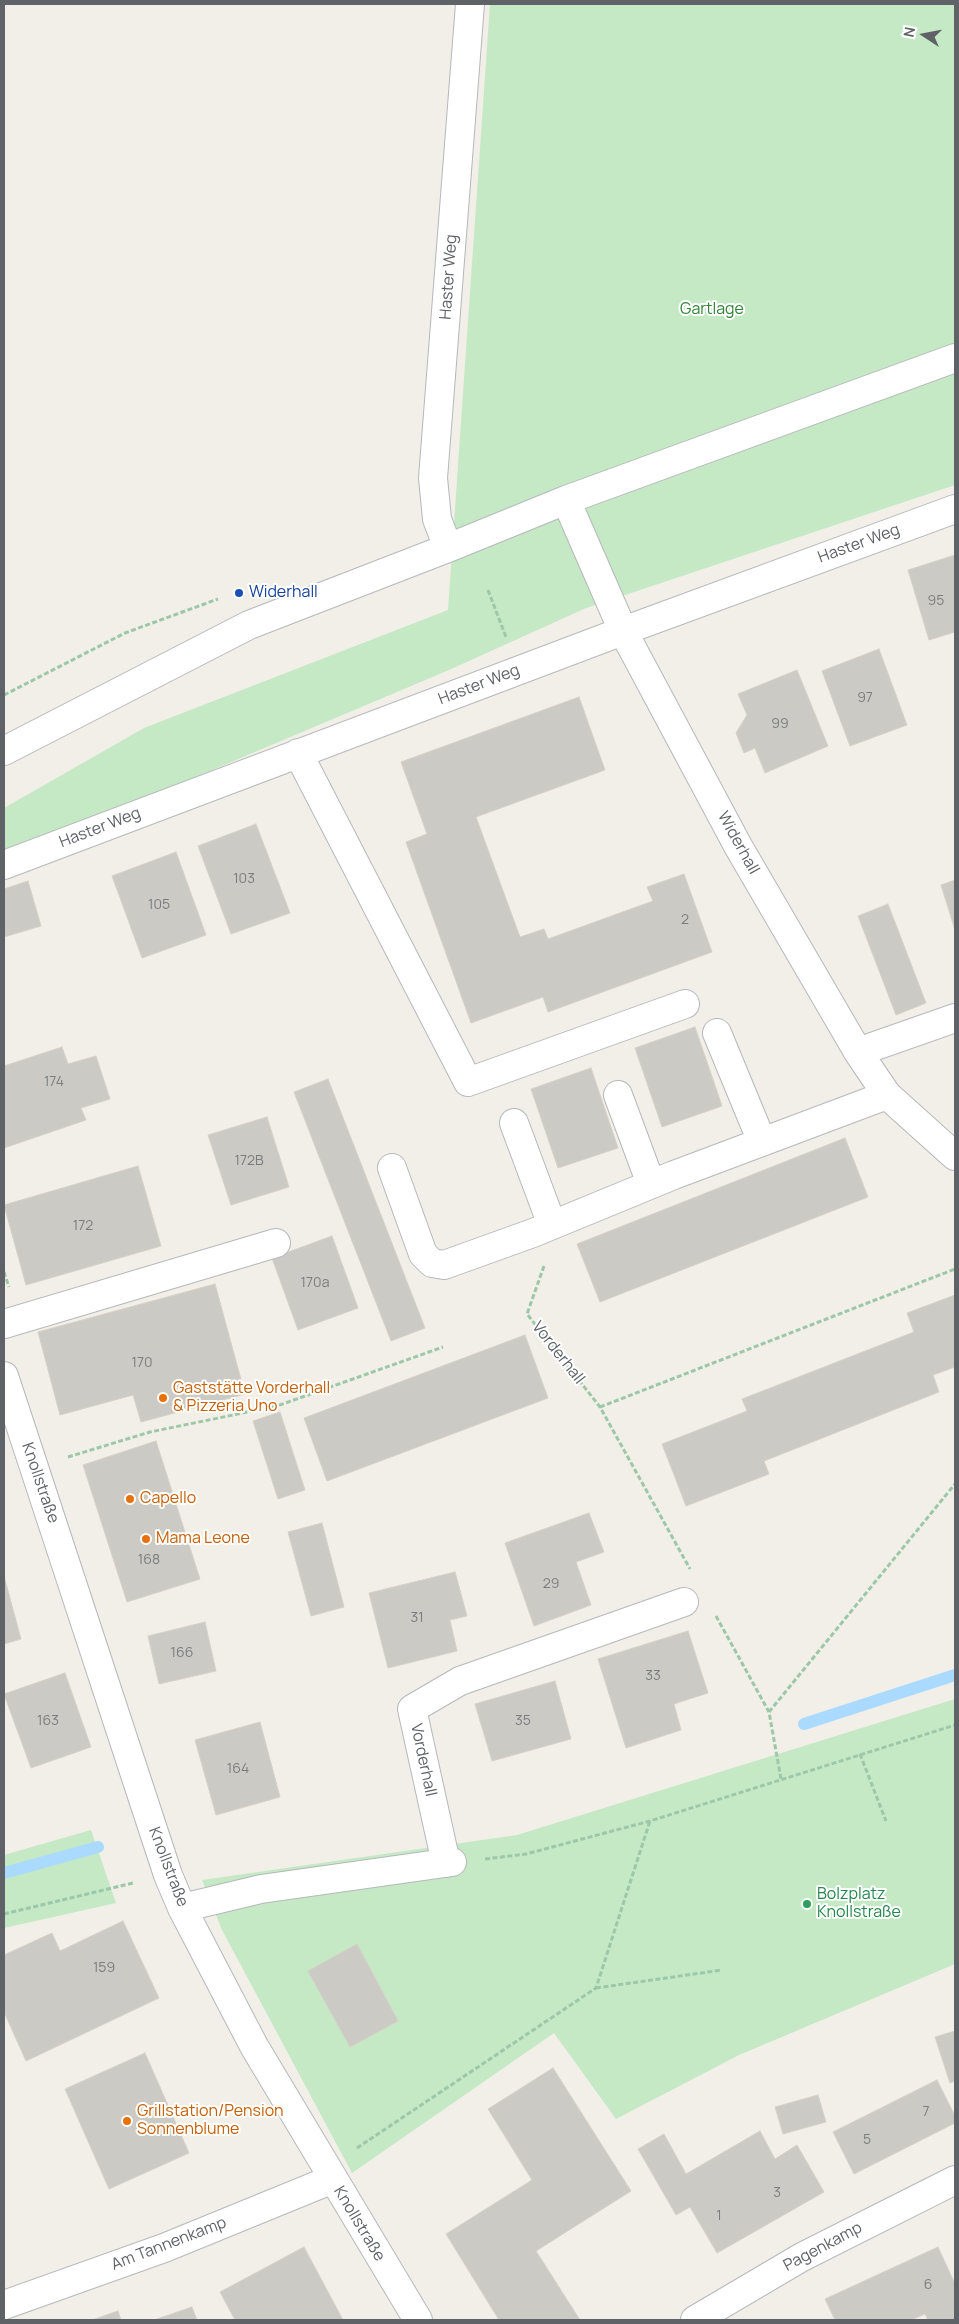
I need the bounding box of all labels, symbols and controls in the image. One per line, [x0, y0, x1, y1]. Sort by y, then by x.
north arrow [899, 10, 949, 60]
text: N [898, 25, 919, 39]
street label: Haster Weg [436, 234, 462, 320]
park label: Gartlage [680, 300, 744, 320]
street label: Haster Weg [816, 520, 902, 568]
place label: Widerhall [249, 583, 318, 603]
marker: Widerhall [233, 587, 245, 599]
house number: 95 [928, 593, 944, 609]
street label: Haster Weg [436, 661, 522, 709]
house number: 97 [857, 690, 873, 706]
house number: 99 [771, 716, 789, 732]
street label: Haster Weg [57, 804, 143, 852]
street label: Widerhall [713, 808, 763, 878]
house number: 103 [233, 871, 255, 887]
house number: 105 [148, 897, 170, 913]
house number: 2 [681, 912, 689, 928]
house number: 174 [44, 1074, 64, 1090]
house number: 172B [234, 1153, 264, 1169]
house number: 172 [73, 1218, 93, 1234]
house number: 170a [301, 1275, 329, 1291]
street label: Vorderhall [528, 1318, 588, 1388]
house number: 170 [131, 1355, 153, 1371]
place label: Gaststätte Vorderhall & Pizzeria Uno [173, 1379, 330, 1417]
marker: Gaststätte Vorderhall & Pizzeria Uno [157, 1392, 169, 1404]
street label: Knollstraße [17, 1440, 63, 1526]
place label: Capello [140, 1489, 196, 1509]
marker: Capello [124, 1493, 136, 1505]
place label: Mama Leone [156, 1529, 250, 1549]
marker: Mama Leone [140, 1533, 152, 1545]
house number: 168 [138, 1552, 160, 1568]
house number: 29 [543, 1576, 559, 1592]
house number: 31 [410, 1610, 424, 1626]
house number: 166 [171, 1645, 193, 1661]
house number: 33 [645, 1668, 661, 1684]
house number: 163 [37, 1713, 59, 1729]
house number: 35 [515, 1713, 531, 1729]
street label: Vorderhall [406, 1722, 440, 1798]
house number: 164 [227, 1761, 249, 1777]
street label: Knollstraße [144, 1824, 192, 1910]
place label: Bolzplatz Knollstraße [817, 1885, 901, 1923]
marker: Bolzplatz Knollstraße [801, 1898, 813, 1910]
house number: 159 [93, 1960, 115, 1976]
place label: Grillstation/Pension Sonnenblume [137, 2102, 284, 2140]
house number: 7 [922, 2104, 930, 2120]
marker: Grillstation/Pension Sonnenblume [121, 2115, 133, 2127]
house number: 5 [863, 2132, 871, 2148]
street label: Knollstraße [329, 2183, 389, 2265]
house number: 3 [773, 2185, 781, 2201]
house number: 1 [716, 2208, 722, 2224]
street label: Am Tannenkamp [109, 2213, 229, 2275]
street label: Pagenkamp [780, 2218, 866, 2276]
house number: 6 [924, 2277, 932, 2293]

